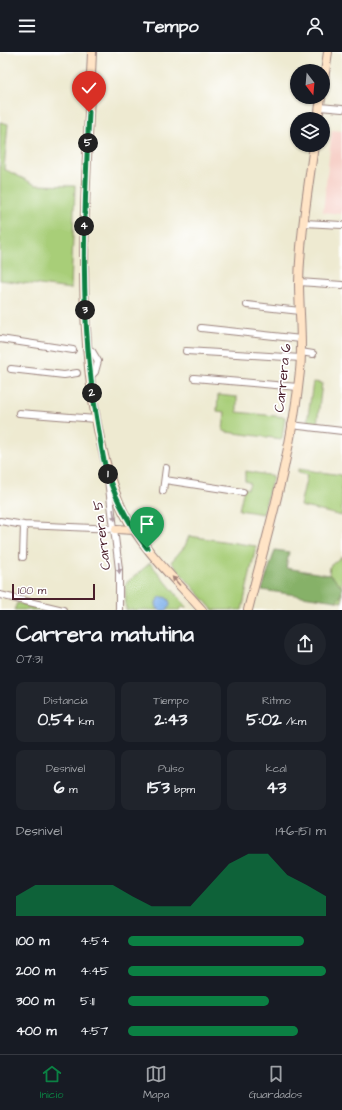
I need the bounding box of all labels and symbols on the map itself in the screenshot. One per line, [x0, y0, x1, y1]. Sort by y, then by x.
north arrow [290, 64, 330, 104]
pin [72, 71, 106, 112]
pin: 5 [78, 133, 98, 153]
pin: 4 [74, 216, 94, 236]
pin: 3 [75, 300, 95, 320]
street label: Carrera 6 [269, 342, 297, 414]
pin: 2 [82, 383, 102, 403]
pin: 1 [98, 464, 118, 484]
street label: Carrera 5 [88, 499, 116, 571]
pin [130, 507, 164, 548]
one-way arrow [111, 508, 117, 521]
one-way arrow [116, 562, 123, 574]
one-way arrow [172, 576, 181, 585]
scale bar [12, 582, 95, 601]

